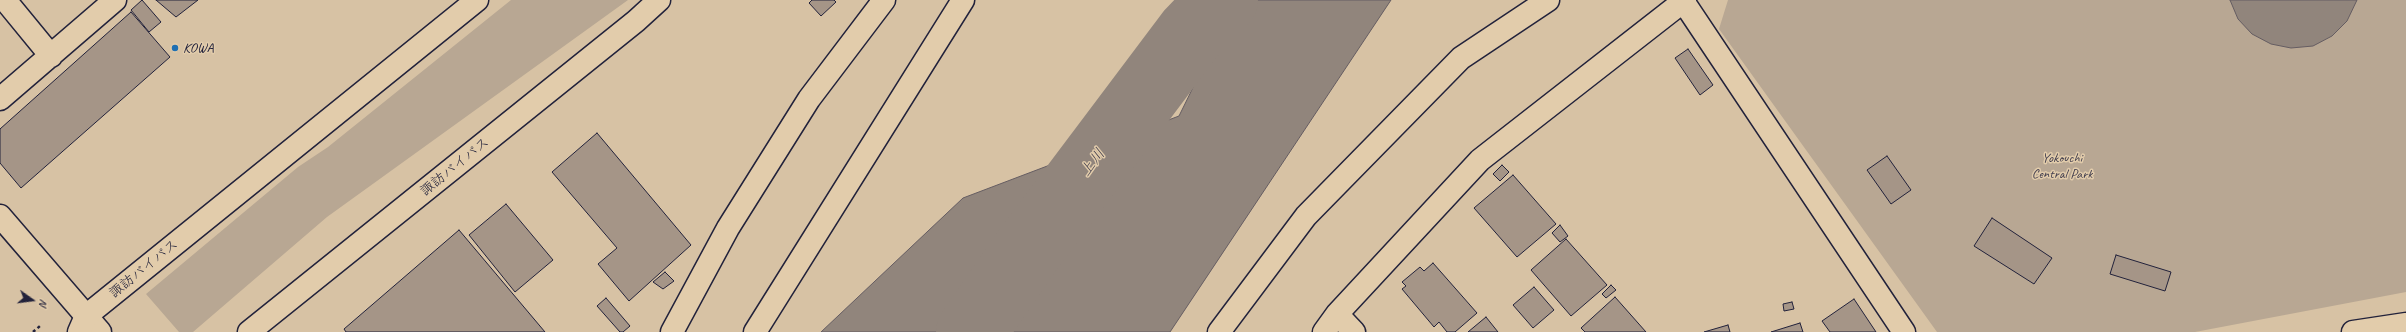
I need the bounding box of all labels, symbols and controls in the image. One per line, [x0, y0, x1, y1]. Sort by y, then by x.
place label: KOWA [183, 40, 214, 56]
marker: KOWA [170, 43, 180, 53]
street label: 諏訪バイパス [417, 134, 493, 200]
water label: 上川 [1077, 146, 1109, 180]
park label: Yokouchi Central Park [2032, 150, 2092, 182]
street label: 諏訪バイパス [106, 236, 182, 302]
north arrow [12, 280, 52, 320]
text: N [36, 298, 51, 308]

